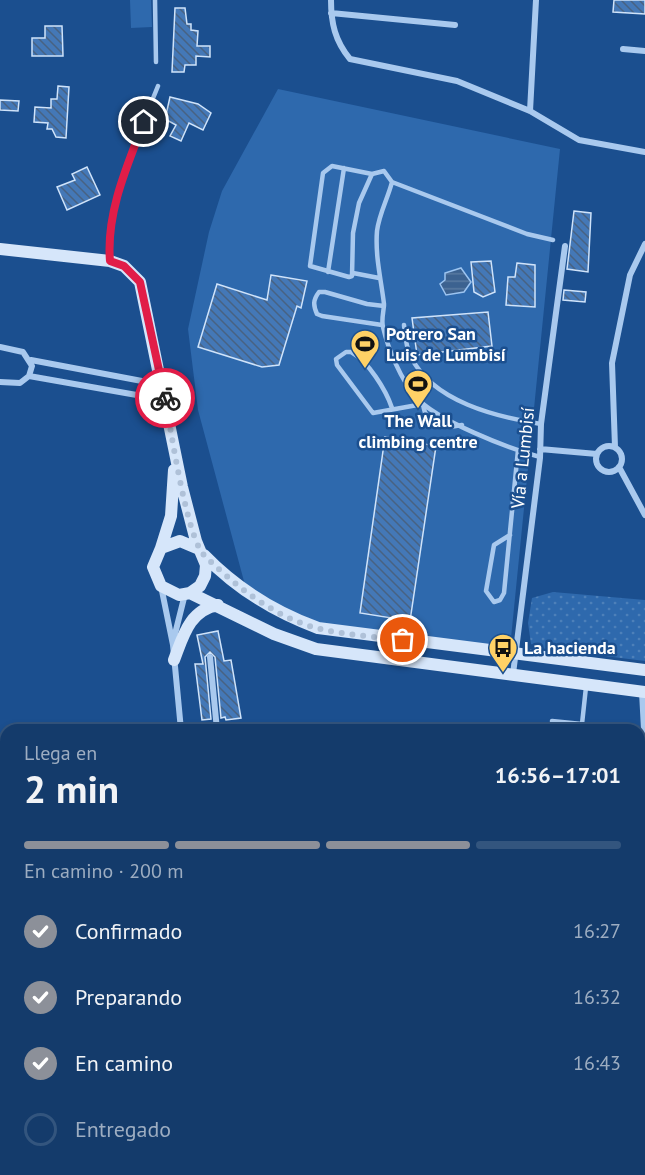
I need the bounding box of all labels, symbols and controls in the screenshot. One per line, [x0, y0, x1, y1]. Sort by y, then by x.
pin [118, 96, 169, 147]
icon: home [127, 105, 160, 138]
place label: Potrero San Luis de Lumbisí [386, 322, 506, 366]
sports icon: Potrero San Luis de Lumbisí [349, 328, 381, 370]
courier [135, 368, 195, 428]
sports icon: The Wall climbing centre [402, 368, 434, 410]
icon: bike [149, 382, 182, 415]
street label: Vía a Lumbisí [506, 406, 539, 511]
place label: The Wall climbing centre [358, 409, 478, 453]
pin [377, 614, 428, 665]
icon: bag [386, 623, 419, 656]
bus stop icon: La hacienda [487, 632, 519, 674]
place label: La hacienda [524, 636, 616, 659]
text: Llega en [24, 740, 97, 766]
text: 16:56–17:01 [495, 761, 621, 789]
text: 2 min [24, 763, 119, 814]
text: En camino · 200 m [24, 858, 184, 884]
icon: check [24, 915, 57, 948]
text: Confirmado [75, 917, 182, 945]
text: 16:27 [573, 918, 621, 944]
icon: check [24, 981, 57, 1014]
text: Preparando [75, 983, 182, 1011]
text: 16:32 [573, 984, 621, 1010]
icon: check [24, 1047, 57, 1080]
text: En camino [75, 1049, 173, 1077]
text: 16:43 [573, 1050, 621, 1076]
text: Entregado [75, 1115, 171, 1143]

